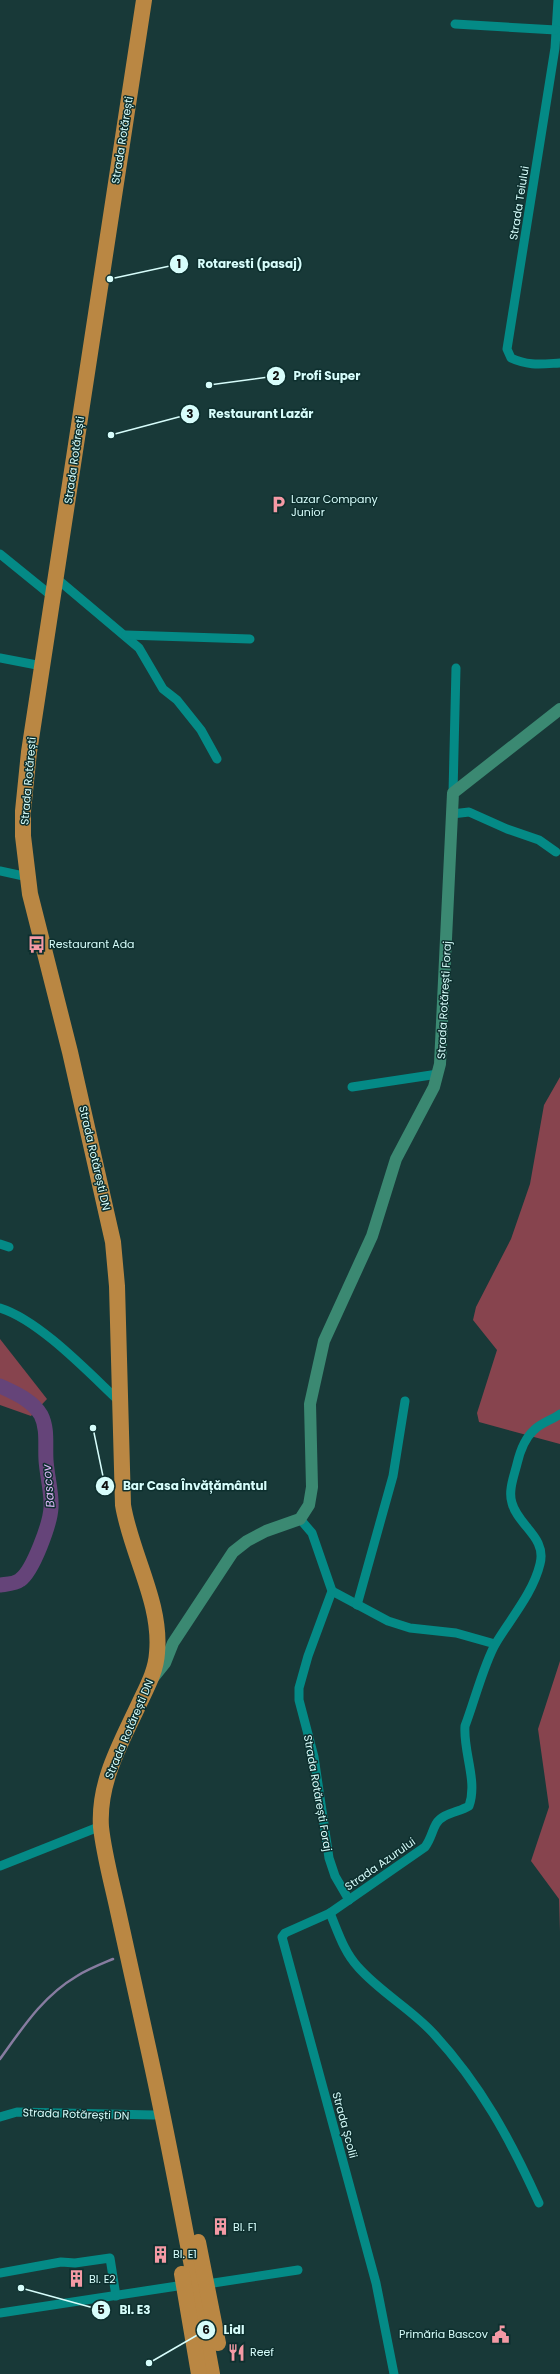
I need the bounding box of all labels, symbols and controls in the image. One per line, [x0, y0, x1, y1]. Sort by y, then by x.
street label: Strada Rotărești [107, 95, 137, 185]
street label: Strada Teiului [505, 165, 533, 241]
callout: Rotaresti (pasaj) [169, 252, 310, 276]
text: 1 [177, 255, 181, 272]
text: Rotaresti (pasaj) [198, 255, 302, 272]
callout: Profi Super [266, 364, 369, 388]
text: 2 [273, 367, 280, 384]
text: Profi Super [294, 367, 360, 384]
callout: Restaurant Lazăr [180, 402, 321, 426]
text: 3 [186, 405, 194, 422]
text: Restaurant Lazăr [209, 405, 313, 422]
street label: Strada Rotărești [60, 415, 88, 505]
place label: Lazar Company Junior [291, 491, 378, 520]
parking icon: Lazar Company Junior [268, 495, 288, 515]
street label: Strada Rotărești [16, 736, 40, 826]
bus stop icon: Restaurant Ada [26, 934, 46, 954]
place label: Restaurant Ada [49, 936, 135, 952]
street label: Strada Rotărești Foraj [433, 940, 455, 1059]
street label: Strada Rotărești DN [75, 1104, 115, 1212]
water label: Bascov [38, 1462, 58, 1508]
callout: Bar Casa Învățământul [95, 1474, 275, 1498]
text: 4 [101, 1477, 109, 1494]
text: Bar Casa Învățământul [123, 1477, 267, 1494]
street label: Strada Rotărești DN [101, 1677, 157, 1781]
street label: Strada Rotărești Foraj [300, 1733, 336, 1853]
street label: Strada Azurului [341, 1834, 419, 1894]
street label: Strada Școlii [328, 2090, 362, 2160]
street label: Strada Rotărești DN [22, 2104, 130, 2124]
building icon: Bl. F1 [210, 2217, 230, 2237]
place label: Bl. F1 [233, 2219, 257, 2235]
building icon: Bl. E1 [150, 2244, 170, 2264]
place label: Bl. E1 [173, 2246, 197, 2262]
building icon: Bl. E2 [66, 2269, 86, 2289]
place label: Bl. E2 [89, 2271, 116, 2287]
callout: Bl. E3 [91, 2298, 158, 2322]
text: 5 [97, 2301, 105, 2318]
text: Bl. E3 [119, 2301, 151, 2318]
callout: Lidl [196, 2318, 253, 2342]
text: 6 [202, 2321, 210, 2338]
text: Lidl [224, 2321, 244, 2338]
public building icon: Primăria Bascov [491, 2324, 511, 2344]
place label: Primăria Bascov [399, 2326, 489, 2342]
restaurant icon: Reef [227, 2342, 247, 2362]
place label: Reef [250, 2344, 274, 2360]

